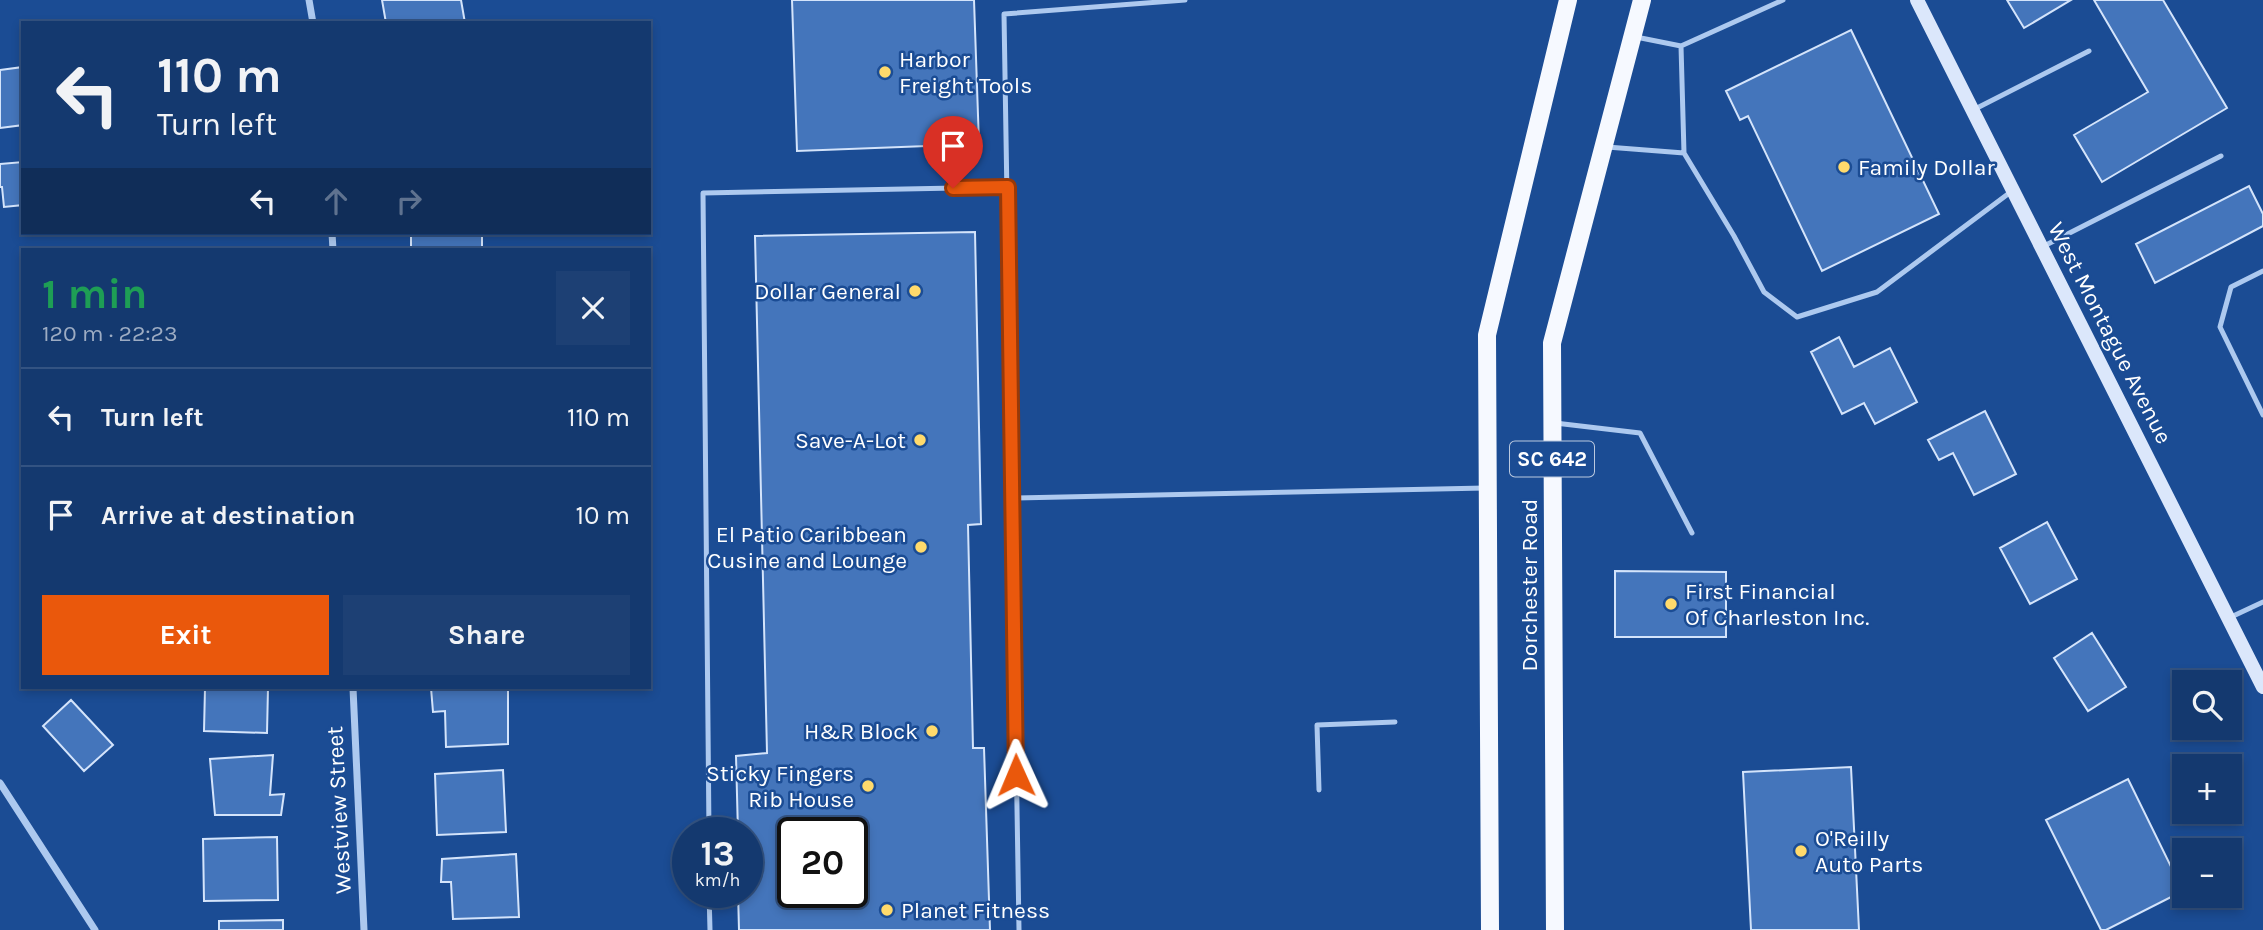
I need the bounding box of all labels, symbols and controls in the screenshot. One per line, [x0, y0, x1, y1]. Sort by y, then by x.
place label: Harbor Freight Tools [899, 46, 1032, 99]
text: 110 m [157, 47, 282, 104]
icon: left [42, 49, 133, 140]
marker: Harbor Freight Tools [877, 64, 893, 80]
text: Turn left [157, 106, 277, 143]
pin [923, 116, 983, 188]
icon: arrive [934, 127, 972, 165]
place label: Family Dollar [1858, 154, 1995, 181]
marker: Family Dollar [1836, 159, 1852, 175]
icon: left [244, 182, 282, 220]
icon: ahead [317, 182, 355, 220]
icon: right [390, 182, 428, 220]
street label: West Montague Avenue [2042, 218, 2178, 448]
text: 1 min [42, 269, 147, 319]
button: close [556, 271, 630, 345]
place label: Dollar General [754, 278, 901, 305]
marker: Dollar General [907, 283, 923, 299]
text: 120 m · 22:23 [42, 320, 177, 347]
icon: left [42, 398, 80, 436]
text: Turn left [101, 402, 203, 433]
text: 110 m [567, 402, 630, 433]
place label: Save-A-Lot [795, 427, 906, 454]
marker: Save-A-Lot [912, 432, 928, 448]
road number: SC 642 [1510, 442, 1594, 476]
icon: arrive [42, 496, 80, 534]
street label: Dorchester Road [1516, 499, 1543, 671]
text: Arrive at destination [101, 500, 355, 531]
text: 10 m [575, 500, 630, 531]
place label: El Patio Caribbean Cusine and Lounge [707, 521, 907, 574]
marker: El Patio Caribbean Cusine and Lounge [913, 539, 929, 555]
place label: First Financial Of Charleston Inc. [1685, 578, 1869, 631]
button: Exit [42, 595, 329, 675]
button: Share [343, 595, 630, 675]
marker: First Financial Of Charleston Inc. [1663, 596, 1679, 612]
map controls [2172, 670, 2242, 908]
button: search [2172, 670, 2242, 740]
place label: H&R Block [804, 718, 918, 745]
marker: H&R Block [924, 723, 940, 739]
street label: Westview Street [321, 725, 357, 895]
position arrow [979, 738, 1053, 812]
button: + [2172, 754, 2242, 824]
place label: Sticky Fingers Rib House [706, 760, 854, 813]
marker: Sticky Fingers Rib House [860, 778, 876, 794]
speed limit sign: 20 [777, 817, 868, 908]
place label: O'Reilly Auto Parts [1815, 825, 1923, 878]
text: 13 [700, 833, 735, 874]
button: − [2172, 838, 2242, 908]
marker: O'Reilly Auto Parts [1793, 843, 1809, 859]
text: km/h [695, 869, 740, 891]
place label: Planet Fitness [901, 897, 1050, 924]
marker: Planet Fitness [879, 902, 895, 918]

